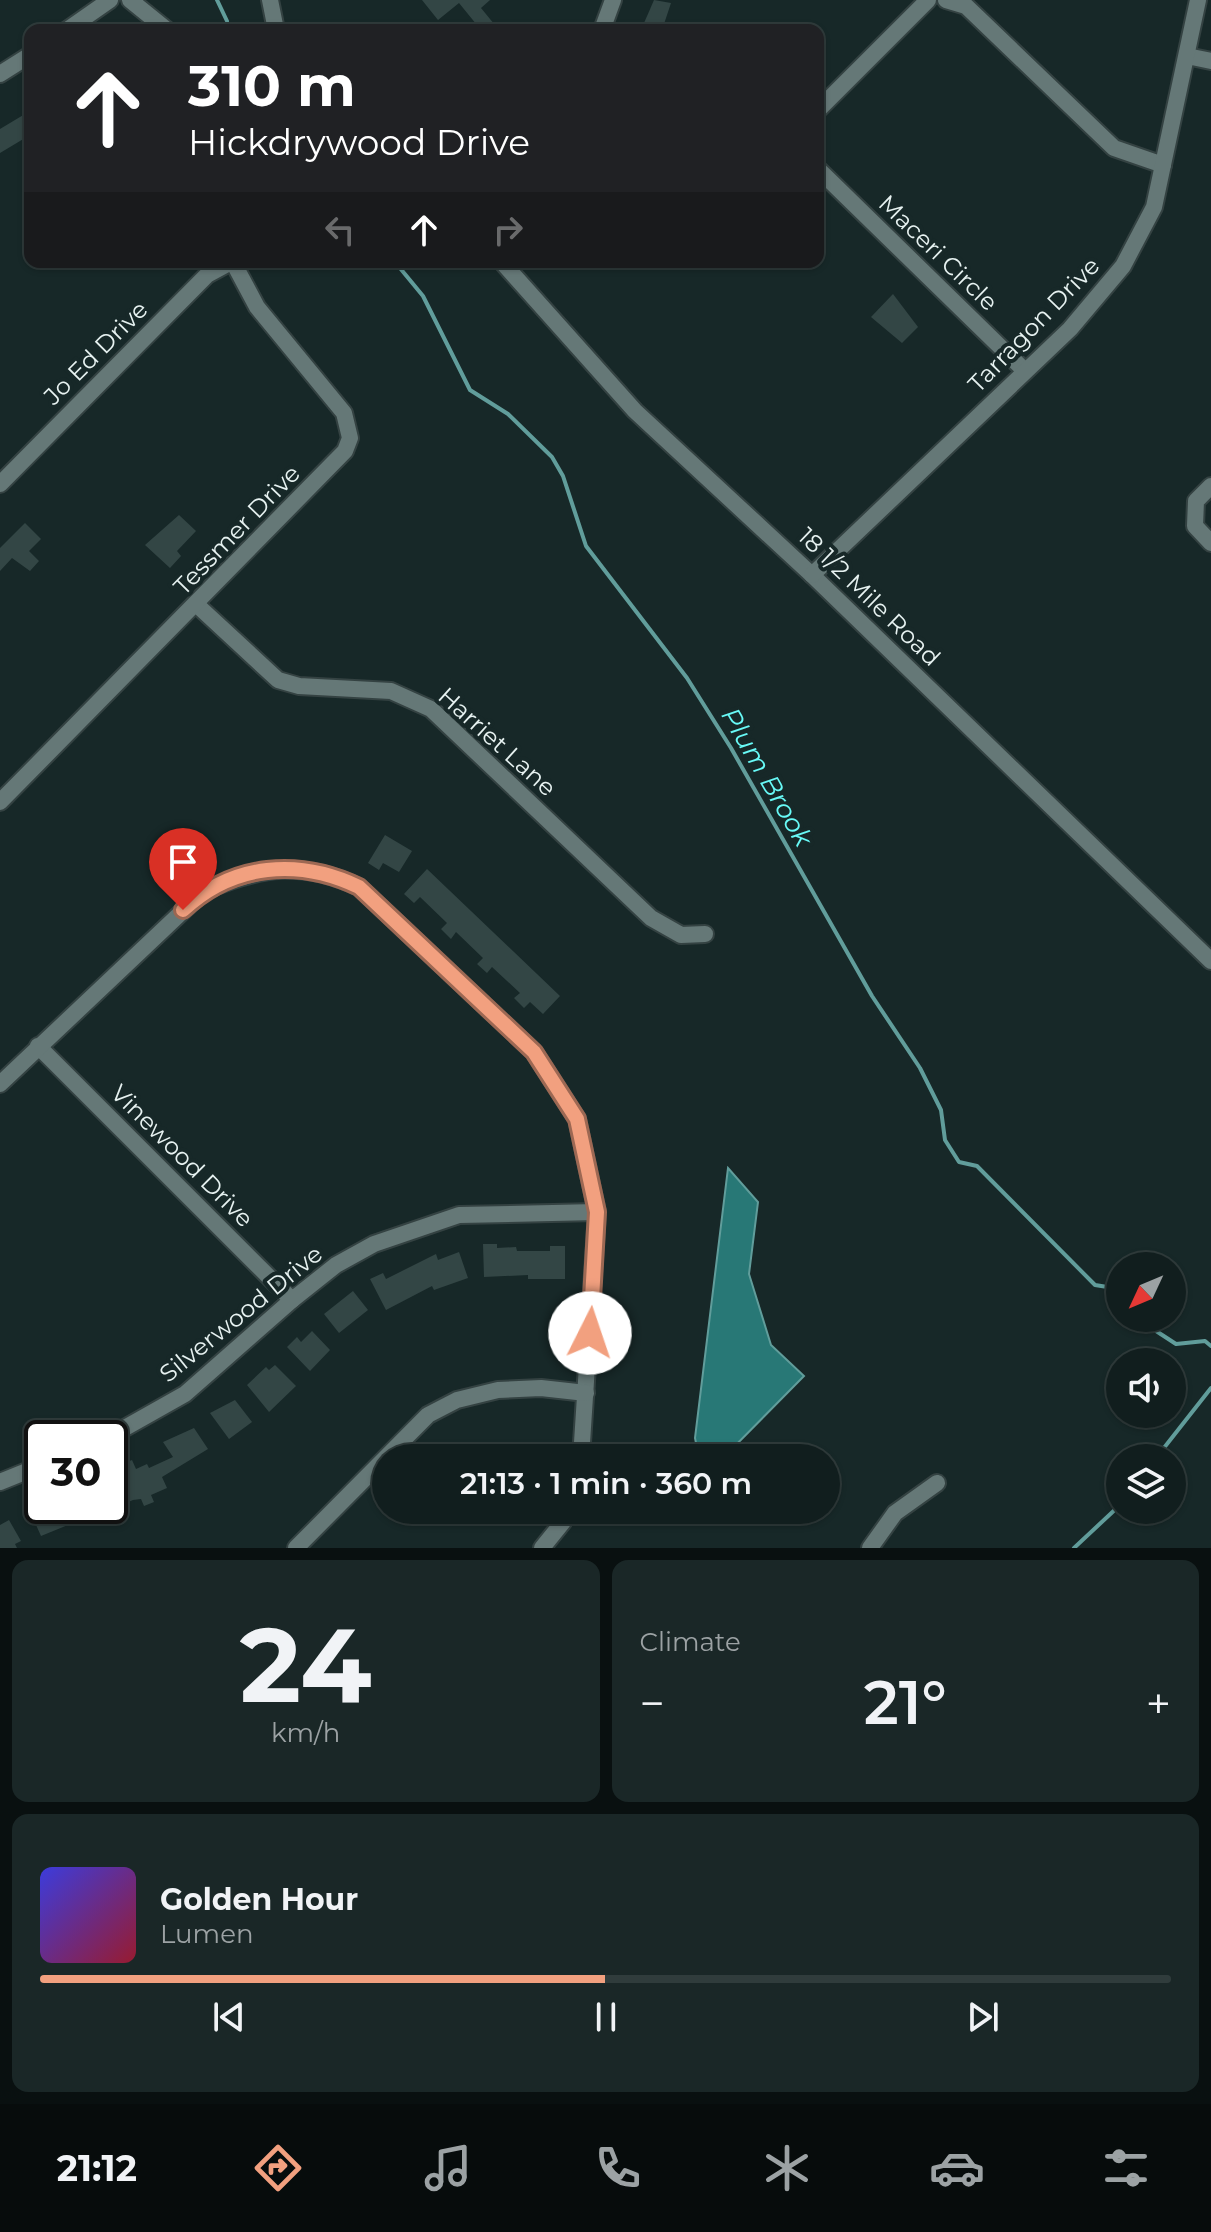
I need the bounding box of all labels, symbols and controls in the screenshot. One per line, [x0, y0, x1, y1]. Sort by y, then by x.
text: 310 m [188, 52, 356, 120]
icon: ahead [56, 56, 160, 160]
text: Hickdrywood Drive [188, 120, 530, 164]
street label: Maceri Circle [873, 189, 1004, 317]
icon: left [318, 208, 362, 252]
icon: ahead [402, 208, 446, 252]
icon: right [486, 208, 530, 252]
street label: Tarragon Drive [962, 251, 1105, 398]
street label: Jo Ed Drive [37, 295, 154, 411]
street label: Tessmer Drive [167, 459, 306, 601]
street label: 18 1/2 Mile Road [792, 522, 946, 672]
street label: Harriet Lane [432, 681, 562, 802]
water label: Plum Brook [714, 702, 820, 854]
pin [149, 828, 217, 910]
icon: arrive [161, 840, 205, 884]
street label: Vinewood Drive [105, 1078, 260, 1233]
street label: Silverwood Drive [153, 1239, 328, 1388]
north arrow [1106, 1252, 1186, 1332]
map controls [1106, 1252, 1186, 1524]
position arrow [548, 1291, 632, 1375]
button: sound [1106, 1348, 1186, 1428]
speed limit sign: 30 [24, 1420, 128, 1524]
button: layers [1106, 1444, 1186, 1524]
text: 21:13 · 1 min · 360 m [460, 1465, 752, 1502]
text: 24 [240, 1601, 372, 1728]
text: Climate [640, 1626, 741, 1658]
text: 21° [864, 1666, 947, 1739]
text: − [640, 1676, 665, 1730]
text: + [1146, 1676, 1171, 1730]
text: km/h [271, 1717, 340, 1749]
text: Golden Hour [160, 1881, 358, 1918]
text: Lumen [160, 1918, 253, 1950]
icon: previous [207, 1995, 251, 2039]
icon: pause [584, 1995, 628, 2039]
icon: next [961, 1995, 1005, 2039]
icon: directions [250, 2140, 306, 2196]
icon: music [420, 2140, 476, 2196]
icon: phone [590, 2140, 646, 2196]
icon: climate [759, 2140, 815, 2196]
icon: car [929, 2140, 985, 2196]
icon: filters [1098, 2140, 1154, 2196]
text: 21:12 [57, 2146, 137, 2190]

